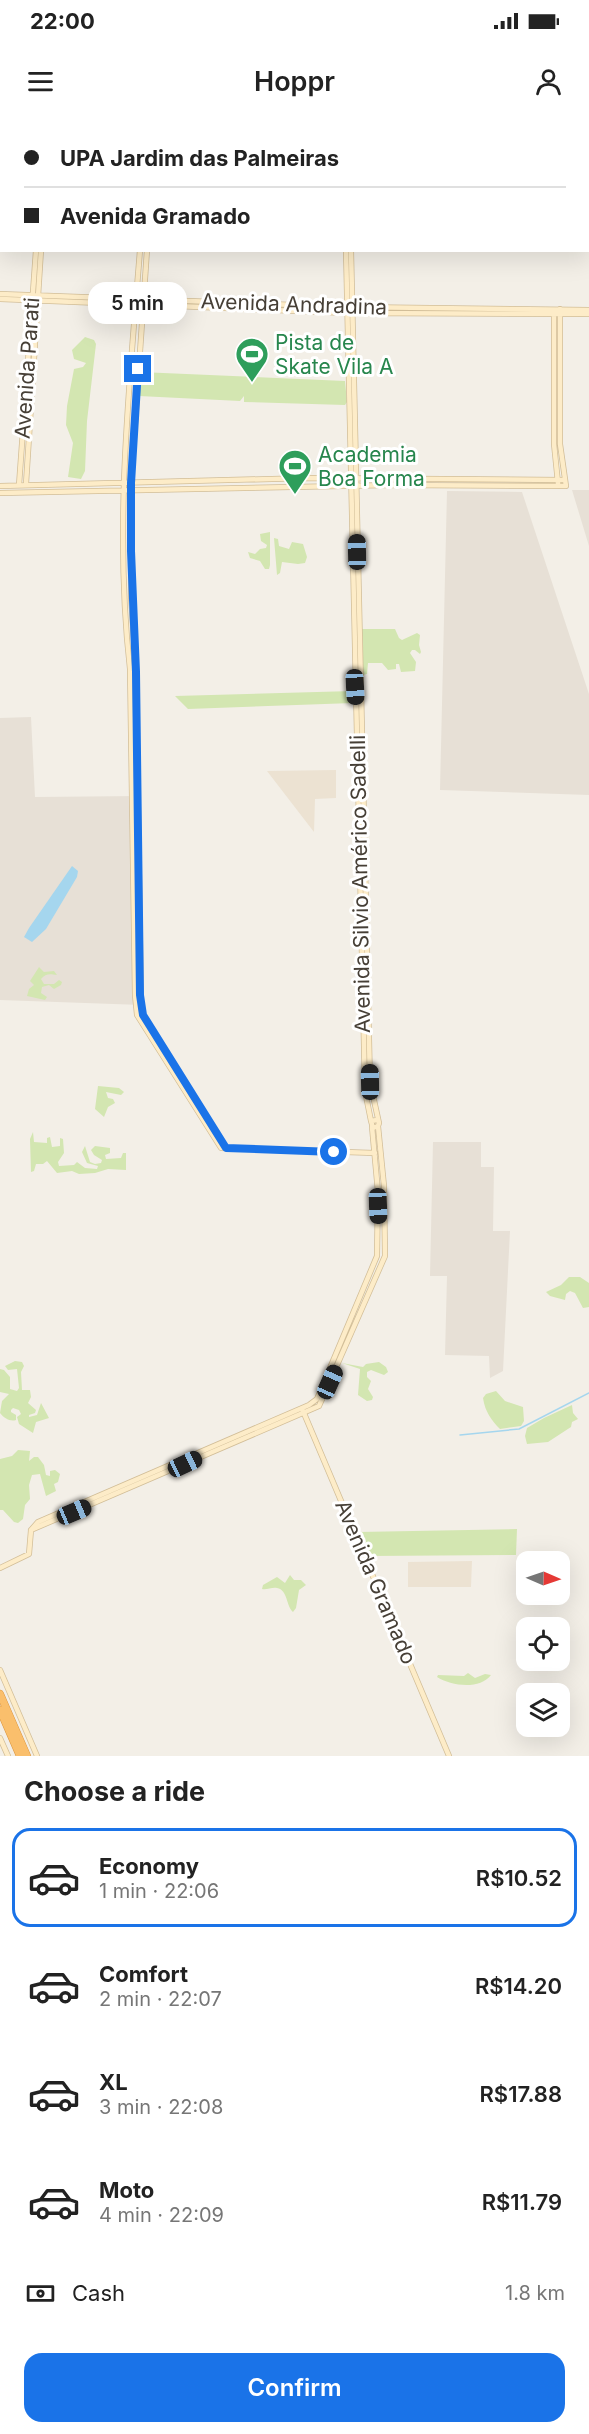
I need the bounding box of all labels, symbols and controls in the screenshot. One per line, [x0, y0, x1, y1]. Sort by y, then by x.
text: 22:00 [30, 8, 95, 34]
icon: menu [24, 65, 57, 98]
text: Hoppr [254, 65, 335, 98]
icon: person [532, 65, 565, 98]
text: UPA Jardim das Palmeiras [60, 145, 339, 171]
text: Avenida Gramado [60, 203, 251, 229]
callout: 5 min [88, 282, 188, 324]
street label: Avenida Andradina [200, 288, 388, 320]
text: 5 min [111, 291, 164, 315]
street label: Avenida Parati [10, 296, 44, 440]
place label: Pista de Skate Vila A [275, 330, 393, 379]
sports icon: Pista de Skate Vila A [234, 336, 270, 383]
route end [124, 355, 151, 382]
place label: Academia Boa Forma [318, 442, 425, 491]
sports icon: Academia Boa Forma [277, 448, 313, 495]
car [348, 534, 366, 570]
car [345, 669, 365, 705]
street label: Avenida Silvio Américo Sadelli [345, 735, 375, 1033]
car [361, 1064, 379, 1100]
route start [320, 1138, 347, 1165]
car [368, 1188, 388, 1224]
car [314, 1362, 346, 1402]
car [165, 1448, 205, 1480]
street label: Avenida Gramado [330, 1496, 422, 1668]
car [54, 1497, 94, 1527]
north arrow [516, 1551, 570, 1605]
map controls [516, 1551, 570, 1737]
button: locate [516, 1617, 570, 1671]
button: layers [516, 1683, 570, 1737]
text: Choose a ride [24, 1775, 205, 1808]
icon: car [27, 1851, 81, 1905]
text: Economy [99, 1853, 199, 1879]
text: R$10.52 [476, 1865, 562, 1891]
text: 1 min · 22:06 [99, 1879, 219, 1903]
icon: car [27, 1959, 81, 2013]
text: Comfort [99, 1961, 188, 1987]
text: R$14.20 [475, 1973, 562, 1999]
text: 2 min · 22:07 [99, 1987, 222, 2011]
icon: car [27, 2067, 81, 2121]
text: XL [99, 2069, 128, 2095]
text: R$17.88 [480, 2081, 562, 2107]
text: 3 min · 22:08 [99, 2095, 223, 2119]
icon: car [27, 2175, 81, 2229]
text: Moto [99, 2177, 154, 2203]
text: R$11.79 [482, 2189, 562, 2215]
text: 4 min · 22:09 [99, 2203, 224, 2227]
icon: cash [24, 2277, 57, 2310]
text: Cash [72, 2280, 125, 2306]
text: 1.8 km [505, 2281, 565, 2305]
button: Confirm [24, 2353, 565, 2422]

